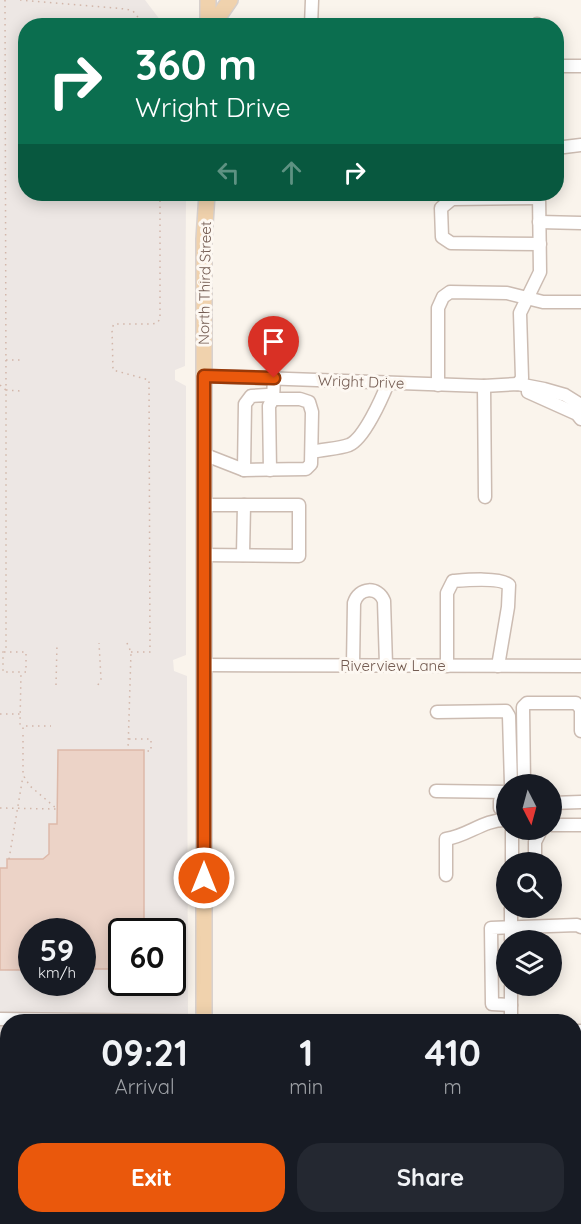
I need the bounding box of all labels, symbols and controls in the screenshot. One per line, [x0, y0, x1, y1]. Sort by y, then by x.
text: 360 m [135, 38, 257, 91]
icon: right [36, 42, 114, 120]
text: Wright Drive [135, 90, 291, 124]
icon: left [212, 156, 245, 189]
icon: ahead [275, 156, 308, 189]
icon: right [338, 156, 371, 189]
street label: North Third Street [194, 221, 215, 345]
pin [248, 316, 299, 378]
icon: arrive [257, 325, 290, 358]
street label: Wright Drive [317, 370, 405, 393]
street label: Riverview Lane [340, 656, 446, 675]
north arrow [496, 774, 562, 840]
map controls [496, 774, 562, 996]
position arrow [172, 846, 236, 910]
button: search [496, 852, 562, 918]
speed limit sign: 60 [108, 918, 186, 996]
button: layers [496, 930, 562, 996]
text: 59 [40, 931, 74, 969]
text: km/h [38, 963, 76, 982]
text: 09:21 [101, 1030, 188, 1075]
text: 1 [299, 1030, 313, 1075]
text: 410 [425, 1030, 481, 1075]
text: Arrival [115, 1074, 175, 1099]
text: min [289, 1074, 323, 1099]
text: m [444, 1074, 462, 1099]
button: Exit [18, 1143, 285, 1212]
button: Share [297, 1143, 564, 1212]

